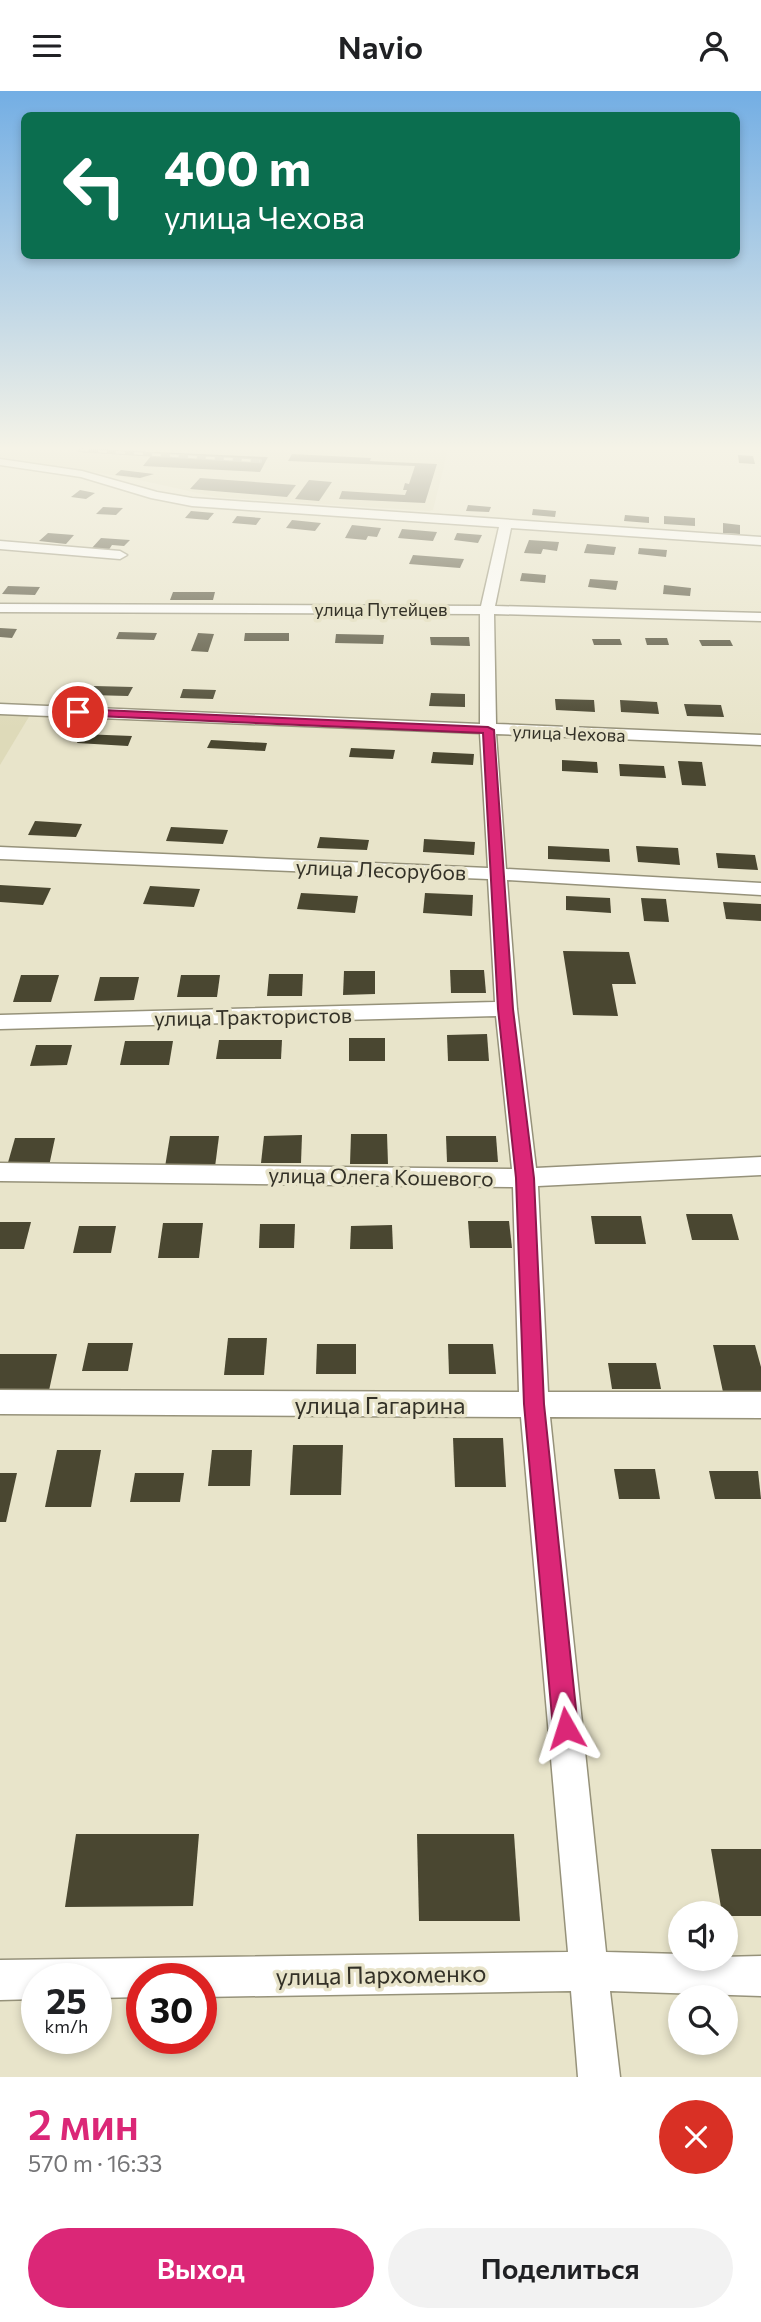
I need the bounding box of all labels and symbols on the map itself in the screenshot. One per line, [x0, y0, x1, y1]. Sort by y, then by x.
street label: улица Путейцев [314, 598, 448, 620]
pin [48, 682, 108, 742]
street label: улица Чехова [512, 720, 626, 746]
street label: улица Лесорубов [295, 854, 467, 884]
street label: улица Трактористов [154, 1002, 352, 1030]
street label: улица Олега Кошевого [268, 1162, 494, 1190]
street label: улица Гагарина [294, 1390, 466, 1419]
position arrow [529, 1691, 603, 1765]
street label: улица Пархоменко [275, 1958, 487, 1990]
speed limit sign: 30 [126, 1963, 217, 2054]

